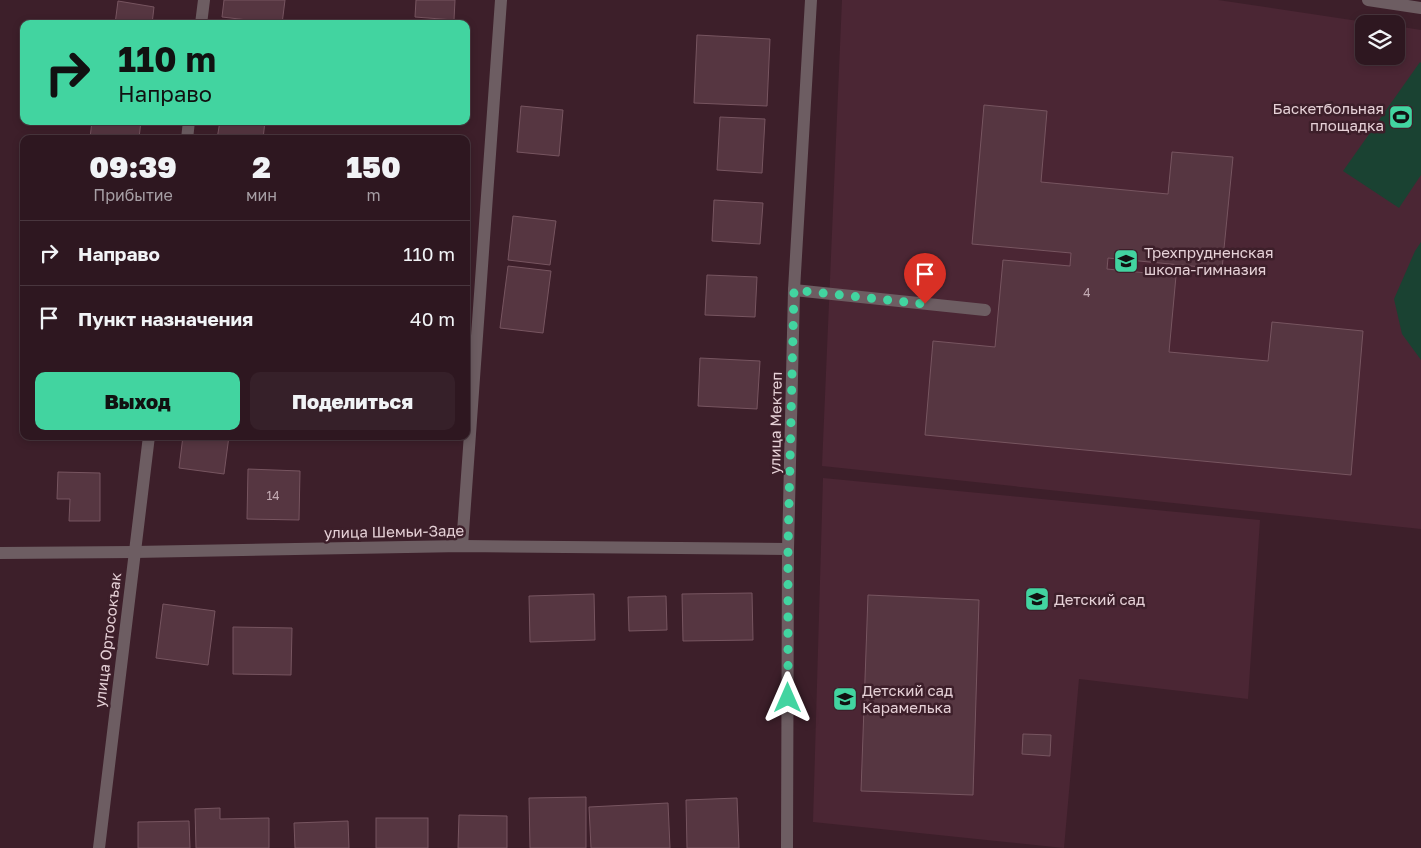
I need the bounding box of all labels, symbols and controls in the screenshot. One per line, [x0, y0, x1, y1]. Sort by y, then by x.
map controls [1355, 15, 1405, 65]
button: layers [1355, 15, 1405, 65]
text: 110 m [118, 38, 216, 80]
icon: right [35, 40, 100, 105]
text: Направо [118, 80, 212, 107]
place label: Баскетбольная площадка [1273, 99, 1384, 134]
sports icon: Баскетбольная площадка [1388, 104, 1414, 130]
text: 09:39 [89, 149, 177, 185]
text: 2 [252, 149, 271, 185]
text: 150 [346, 149, 401, 185]
text: Прибытие [93, 185, 173, 205]
text: мин [246, 185, 277, 205]
text: m [366, 185, 381, 205]
icon: right [35, 239, 63, 267]
text: Направо [78, 242, 160, 265]
text: 110 m [403, 242, 455, 265]
place label: Трехпрудненская школа-гимназия [1144, 243, 1273, 278]
school or university icon: Трехпрудненская школа-гимназия [1113, 248, 1139, 274]
pin [904, 253, 946, 304]
icon: arrive [911, 260, 939, 288]
house number: 4 [1083, 285, 1091, 300]
icon: arrive [35, 304, 63, 332]
text: Пункт назначения [78, 307, 253, 330]
text: 40 m [410, 307, 455, 330]
street label: улица Мектеп [765, 371, 785, 475]
button: Выход [35, 372, 240, 430]
button: Поделиться [250, 372, 455, 430]
house number: 14 [266, 488, 280, 503]
street label: улица Шемьи-Заде [324, 521, 465, 541]
street label: улица Ортосокъак [90, 571, 124, 709]
school or university icon: Детский сад [1024, 586, 1050, 612]
place label: Детский сад [1054, 590, 1145, 608]
position arrow [761, 671, 813, 723]
place label: Детский сад Карамелька [862, 681, 953, 716]
school or university icon: Детский сад Карамелька [832, 686, 858, 712]

